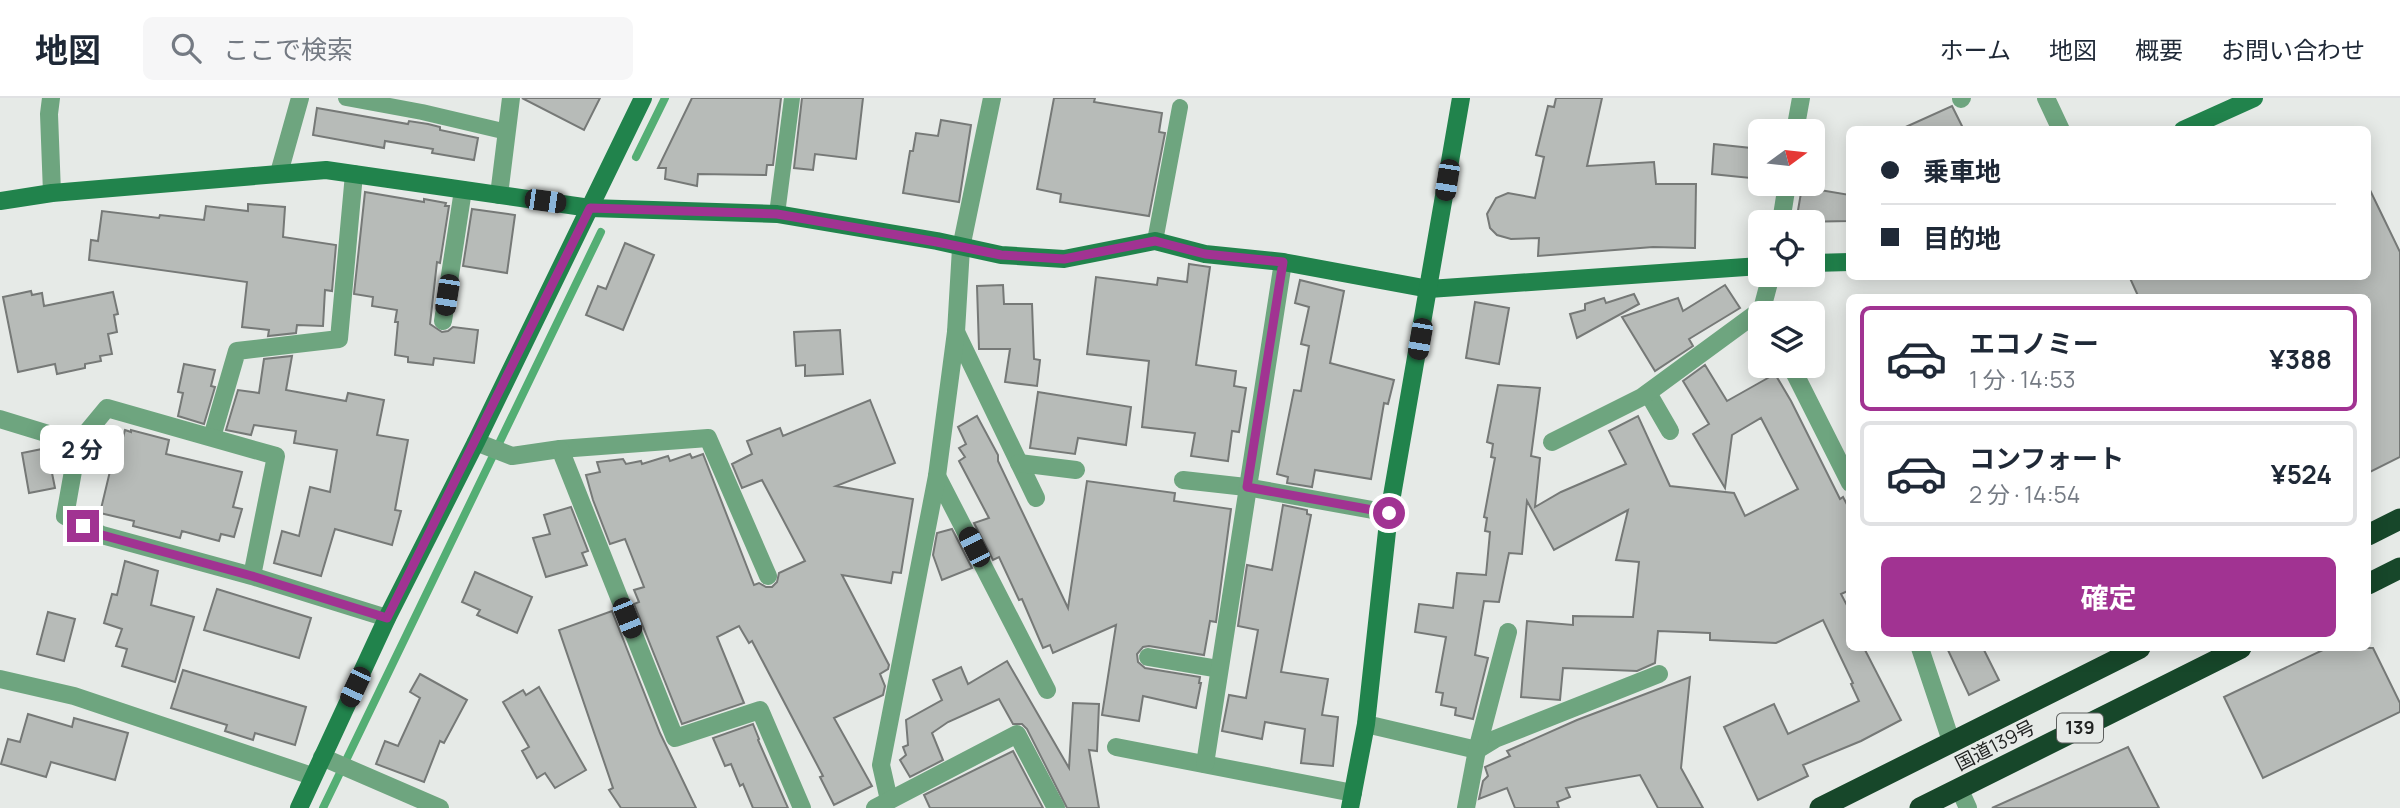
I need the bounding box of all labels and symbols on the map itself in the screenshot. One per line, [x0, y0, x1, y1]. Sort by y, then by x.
north arrow [1748, 119, 1825, 196]
car [1434, 158, 1461, 202]
car [523, 188, 568, 214]
car [434, 273, 461, 317]
car [1407, 316, 1434, 362]
callout: 2 分 [41, 424, 125, 474]
route start [1373, 497, 1405, 529]
route end [67, 510, 99, 542]
car [956, 524, 993, 570]
car [610, 595, 645, 641]
car [337, 664, 374, 710]
street label: 国道139号 [1950, 714, 2040, 776]
road number: 139 [2057, 714, 2103, 742]

